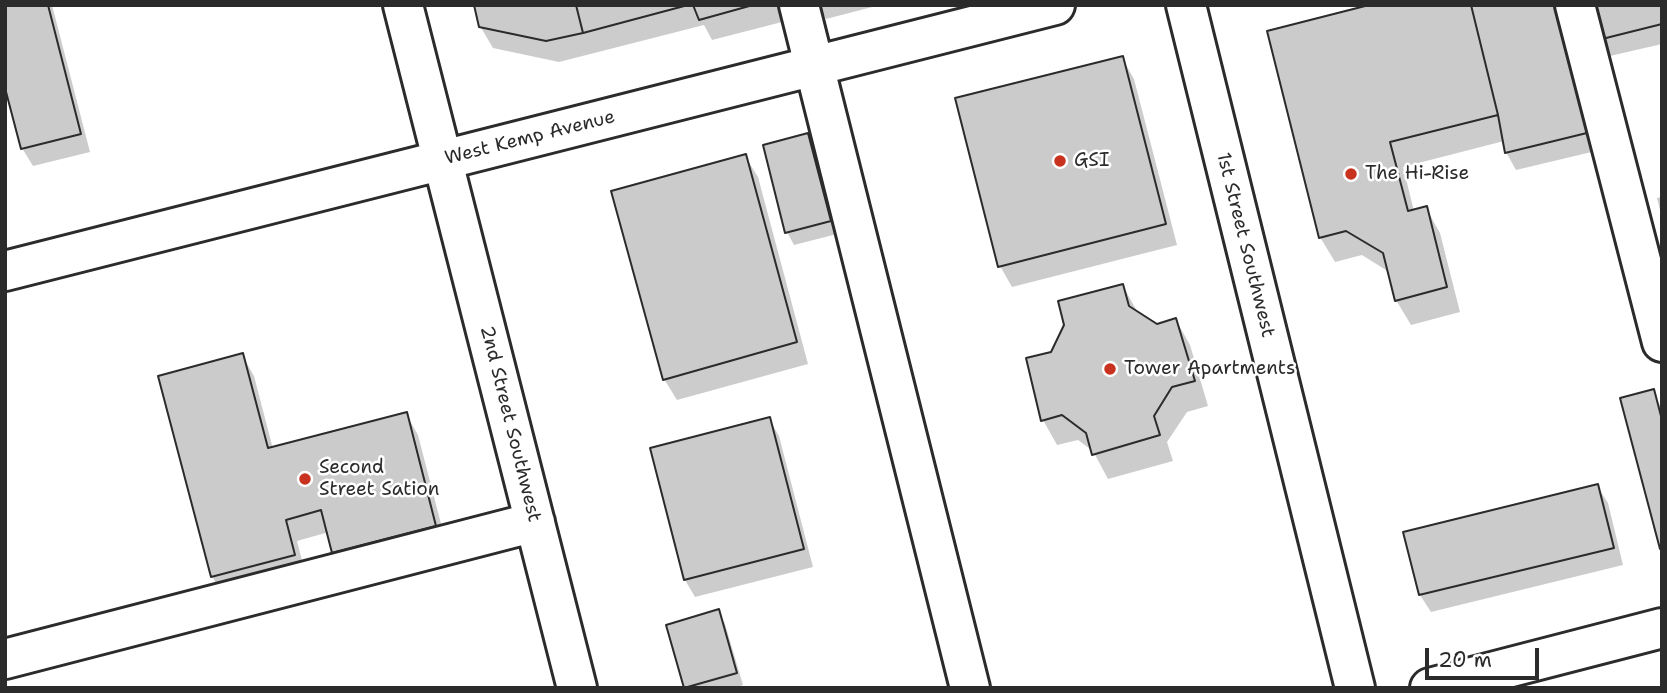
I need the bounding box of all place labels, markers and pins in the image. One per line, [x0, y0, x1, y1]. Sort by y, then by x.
place label: GSI [1074, 150, 1109, 172]
marker: GSI [1052, 153, 1068, 169]
place label: The Hi-Rise [1365, 163, 1469, 185]
marker: The Hi-Rise [1343, 166, 1359, 182]
place label: Tower Apartments [1124, 358, 1295, 380]
marker: Tower Apartments [1102, 361, 1118, 377]
place label: Second Street Sation [319, 457, 439, 501]
marker: Second Street Sation [297, 471, 313, 487]

